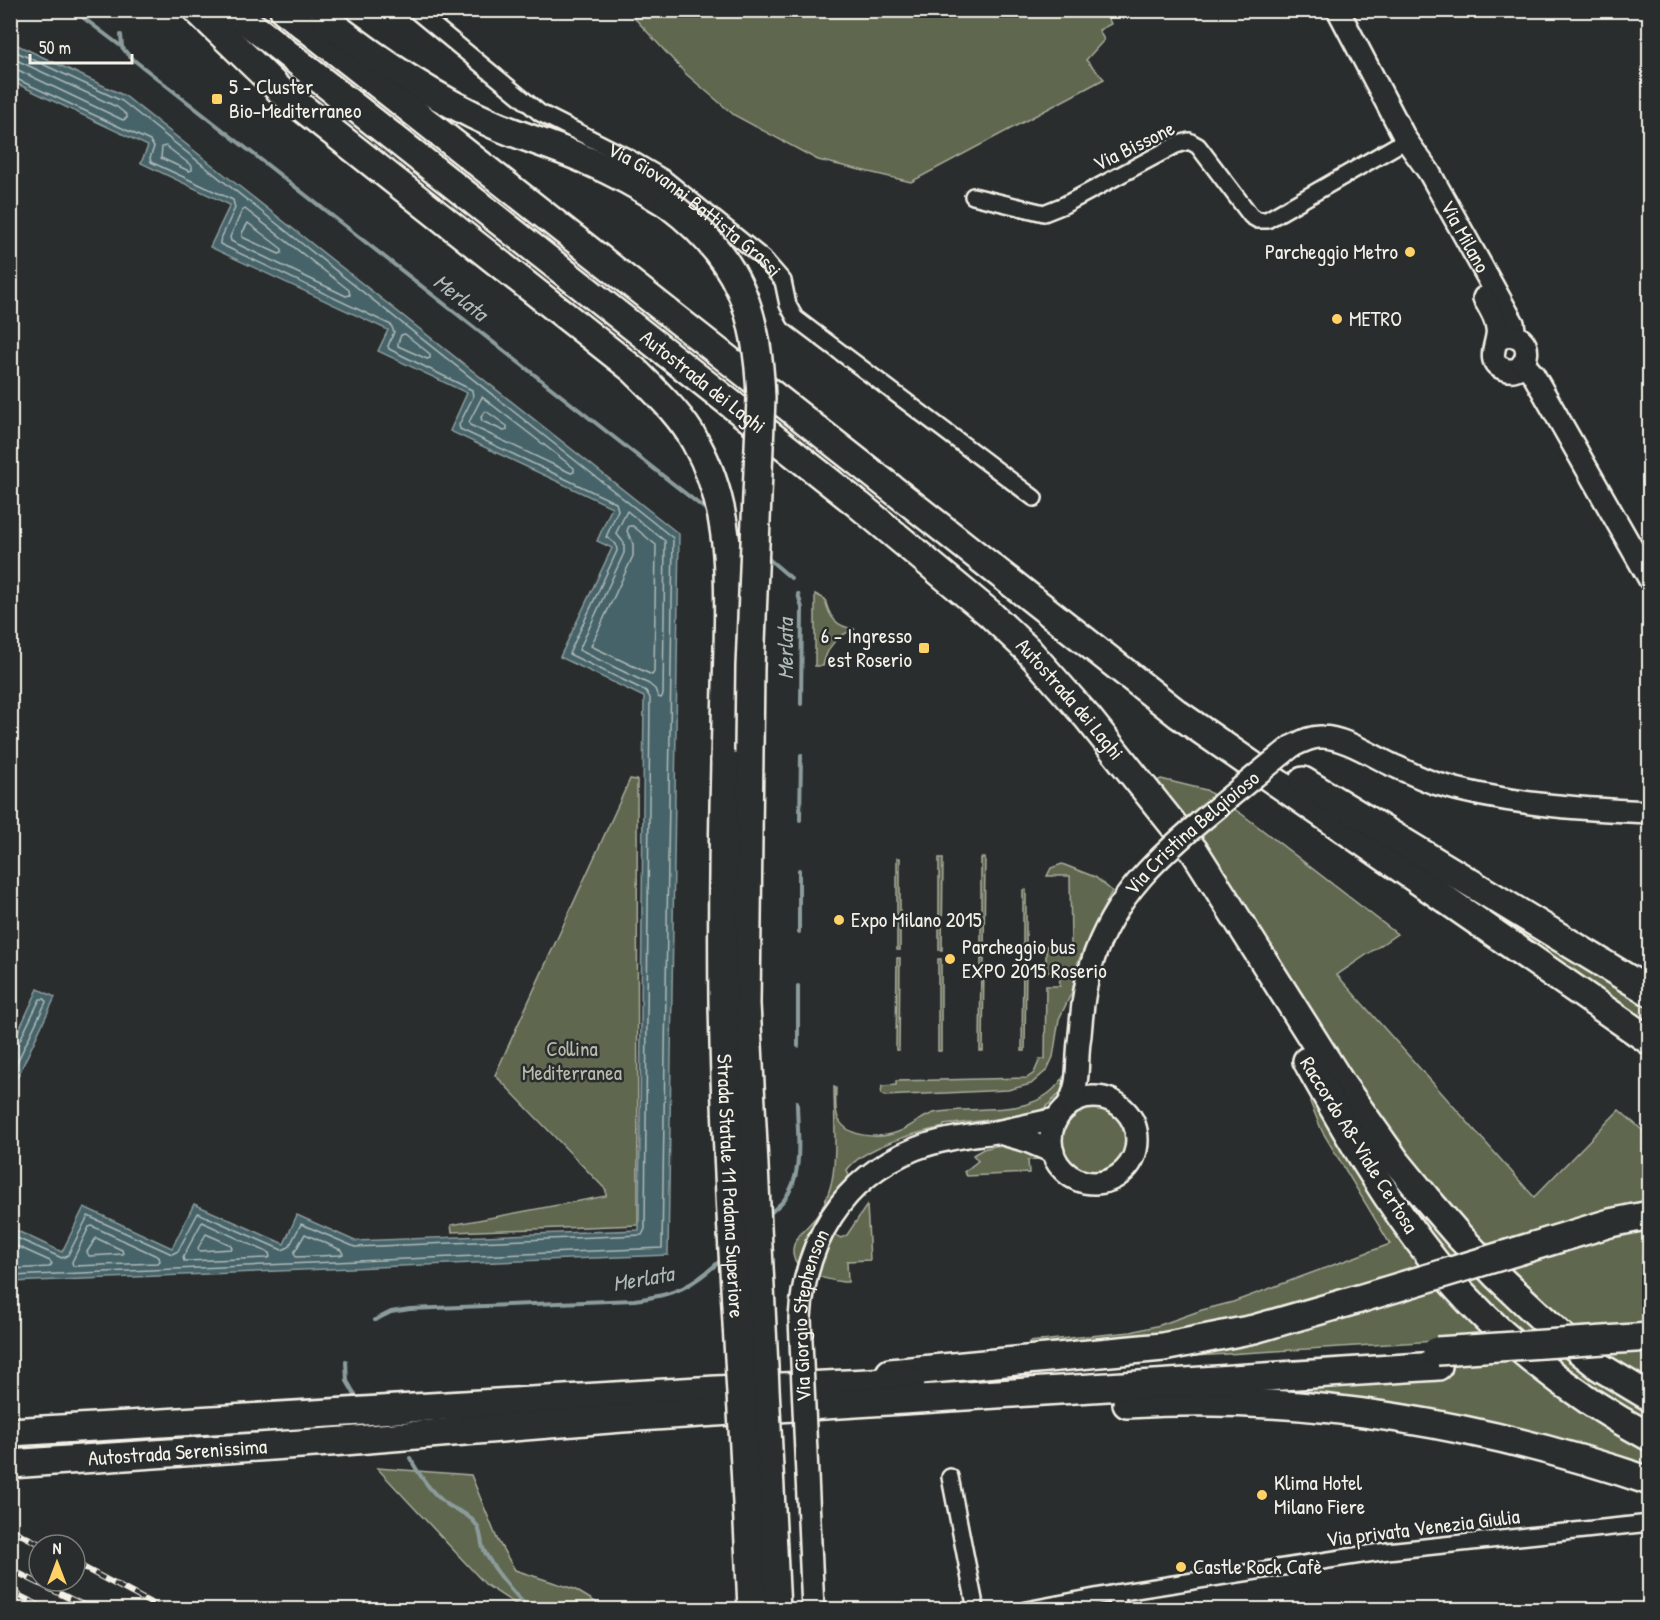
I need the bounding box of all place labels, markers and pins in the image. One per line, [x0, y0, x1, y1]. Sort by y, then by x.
place label: 5 - Cluster Bio-Mediterraneo [229, 72, 361, 125]
marker: 5 - Cluster Bio-Mediterraneo [210, 92, 224, 106]
place label: Parcheggio Metro [1265, 237, 1398, 266]
marker: Parcheggio Metro [1403, 245, 1417, 259]
place label: METRO [1349, 304, 1402, 333]
marker: METRO [1330, 312, 1344, 326]
place label: 6 - Ingresso est Roserio [821, 621, 912, 674]
marker: 6 - Ingresso est Roserio [917, 641, 931, 655]
place label: Expo Milano 2015 [851, 905, 982, 934]
marker: Expo Milano 2015 [832, 913, 846, 927]
place label: Parcheggio bus EXPO 2015 Roserio [962, 932, 1107, 985]
marker: Parcheggio bus EXPO 2015 Roserio [943, 952, 957, 966]
place label: Klima Hotel Milano Fiere [1274, 1468, 1365, 1521]
marker: Klima Hotel Milano Fiere [1255, 1488, 1269, 1502]
place label: Castle Rock Cafè [1193, 1552, 1322, 1581]
marker: Castle Rock Cafè [1174, 1560, 1188, 1574]

